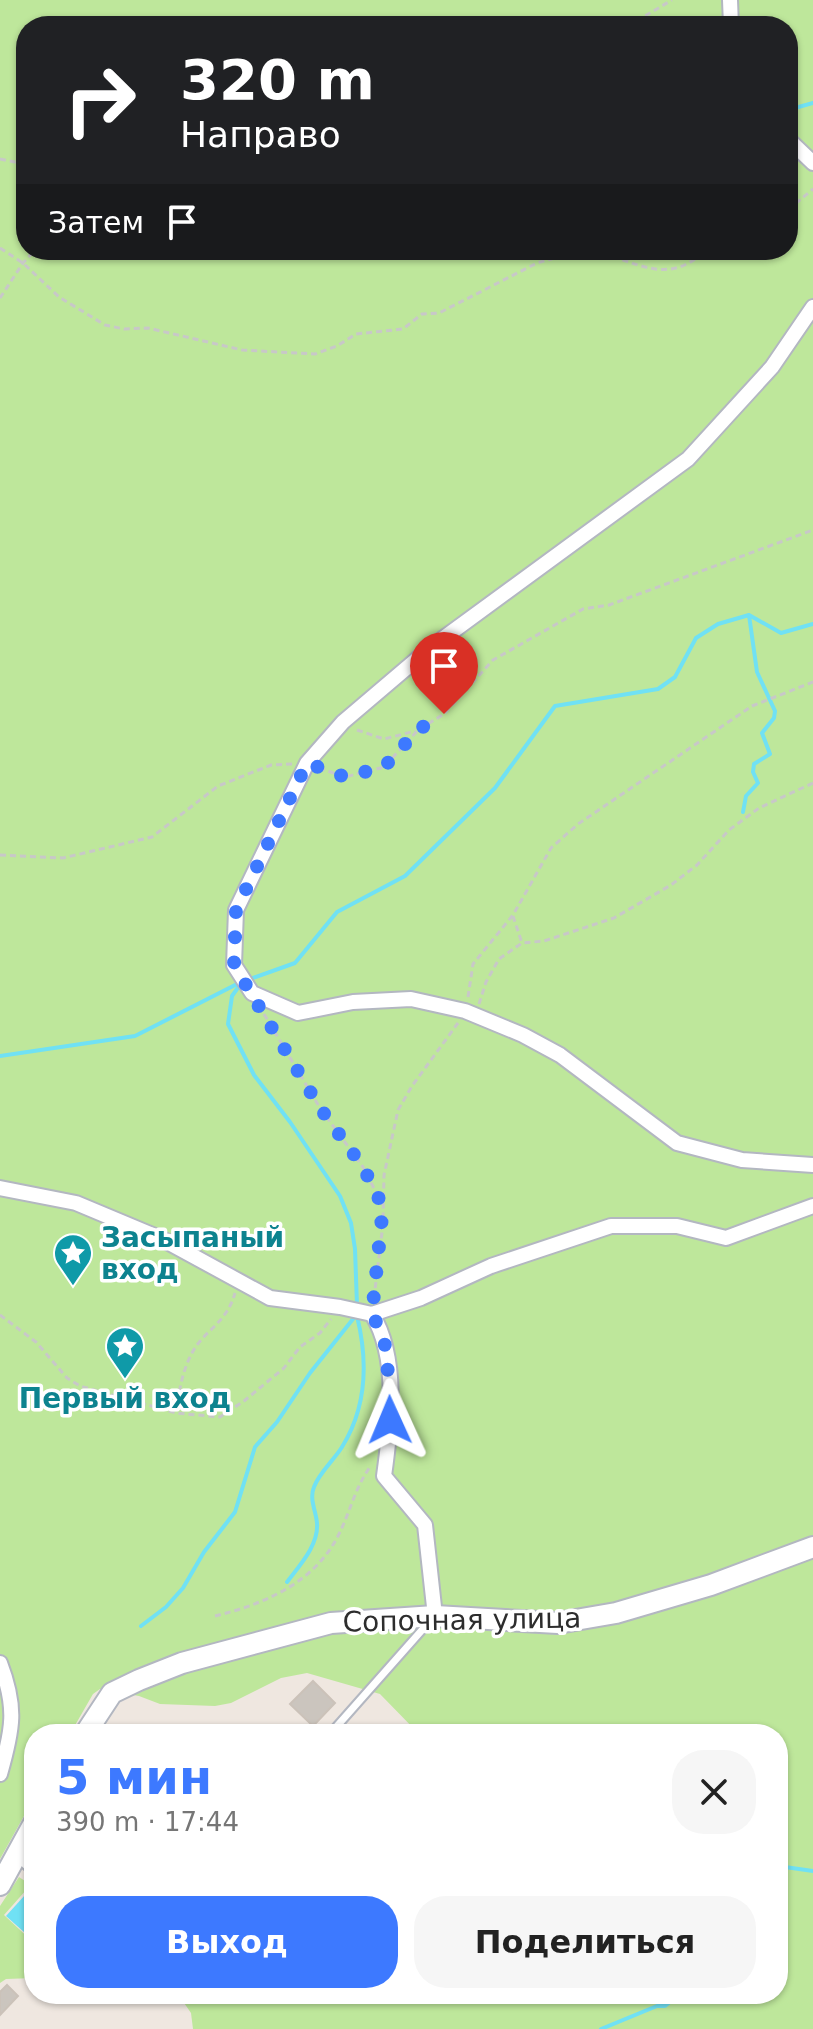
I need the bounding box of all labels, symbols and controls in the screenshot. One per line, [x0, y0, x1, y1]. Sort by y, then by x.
text: 320 m [180, 47, 375, 112]
icon: right [48, 48, 152, 152]
text: Направо [180, 114, 341, 155]
icon: arrive [160, 200, 204, 244]
text: Затем [48, 205, 144, 240]
pin [410, 632, 478, 714]
icon: arrive [422, 644, 466, 688]
place label: Засыпаный вход [101, 1221, 284, 1286]
place icon: Засыпаный вход [52, 1232, 94, 1287]
place icon: Первый вход [104, 1325, 146, 1380]
position arrow [348, 1378, 432, 1462]
place label: Первый вход [19, 1382, 231, 1415]
street label: Сопочная улица [342, 1601, 582, 1639]
text: 5 мин [56, 1749, 212, 1805]
button: close [672, 1750, 756, 1834]
text: 390 m · 17:44 [56, 1807, 239, 1837]
button: Выход [56, 1896, 398, 1988]
button: Поделиться [414, 1896, 756, 1988]

